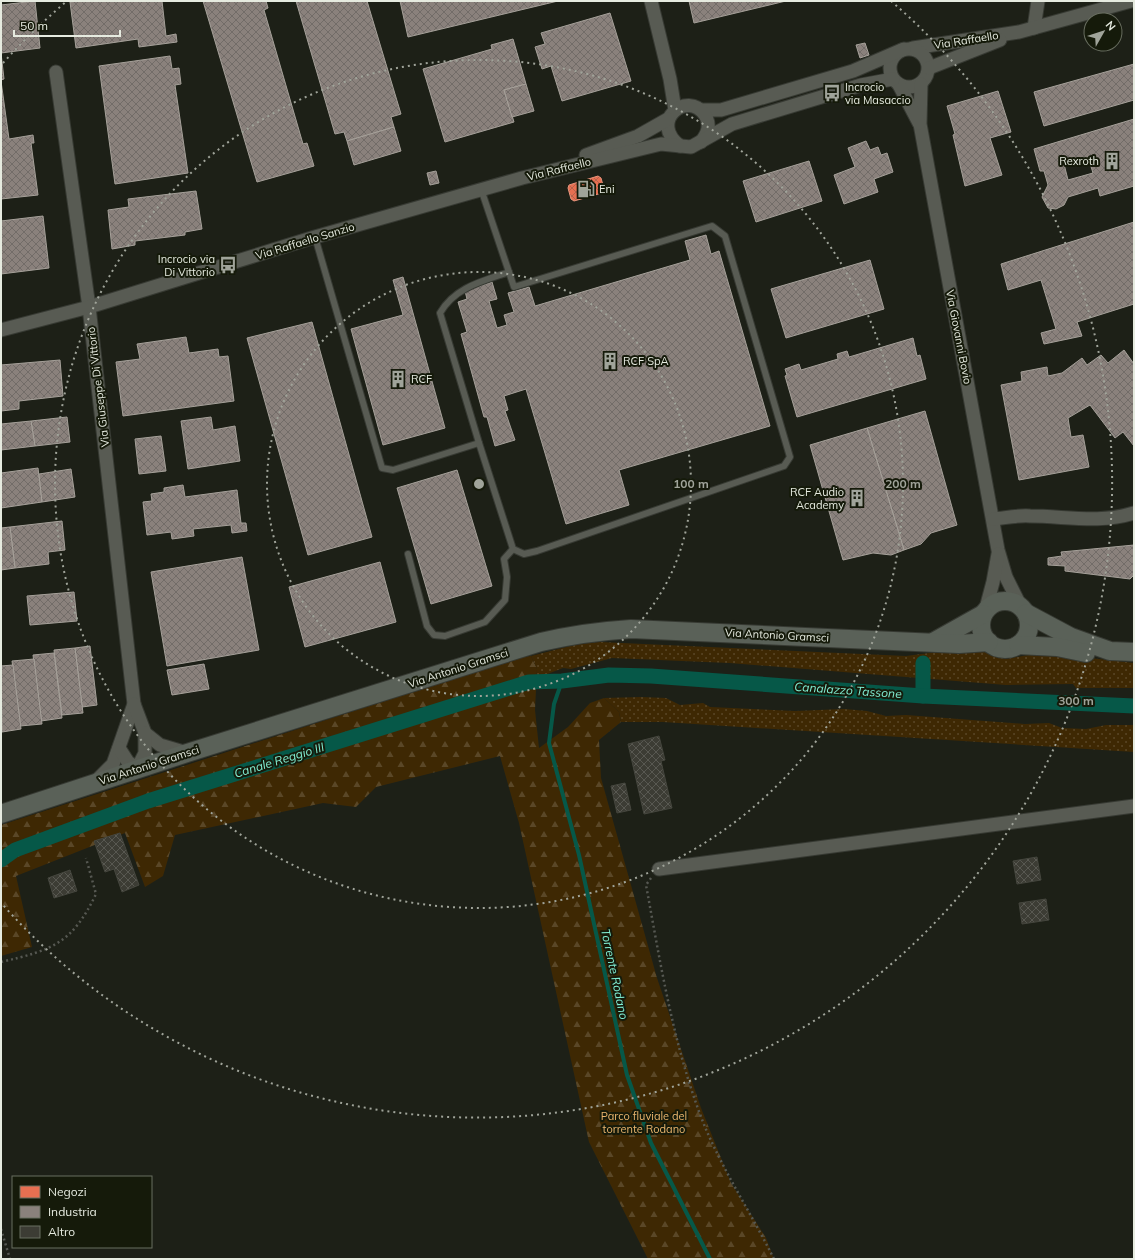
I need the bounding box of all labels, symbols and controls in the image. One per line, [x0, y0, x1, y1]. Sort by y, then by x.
scale bar [14, 12, 120, 38]
north arrow [1083, 12, 1123, 52]
text: 50 m [20, 18, 48, 33]
text: N [1103, 18, 1119, 33]
street label: Via Raffaello [933, 28, 999, 52]
place label: Incrocio via Masaccio [845, 80, 911, 107]
bus stop icon: Incrocio via Masaccio [822, 83, 842, 103]
building icon: Rexroth [1102, 151, 1122, 171]
street label: Via Raffaello [526, 154, 592, 184]
place label: Rexroth [1059, 154, 1099, 168]
fuel station icon: Eni [576, 179, 596, 199]
place label: Eni [599, 182, 615, 196]
street label: Via Raffaello Sanzio [254, 219, 356, 263]
place label: Incrocio via Di Vittorio [158, 252, 215, 279]
bus stop icon: Incrocio via Di Vittorio [218, 255, 238, 275]
street label: Via Giovanni Bovio [943, 289, 975, 385]
street label: Via Giuseppe Di Vittorio [84, 326, 112, 448]
building icon: RCF SpA [600, 351, 620, 371]
place label: RCF SpA [623, 354, 669, 368]
building icon: RCF [388, 369, 408, 389]
place label: RCF [411, 372, 432, 386]
text: 100 m [673, 476, 709, 491]
text: 200 m [885, 476, 921, 491]
centre of rings [472, 477, 486, 491]
place label: RCF Audio Academy [790, 485, 844, 512]
building icon: RCF Audio Academy [847, 488, 867, 508]
street label: Via Antonio Gramsci [725, 625, 829, 645]
street label: Via Antonio Gramsci [406, 645, 510, 691]
water label: Canalazzo Tassone [794, 679, 903, 701]
text: 300 m [1058, 693, 1094, 708]
water label: Canale Reggio III [232, 739, 326, 781]
street label: Via Antonio Gramsci [97, 742, 201, 788]
water label: Torrente Rodano [598, 927, 632, 1021]
park label: Parco fluviale del torrente Rodano [601, 1109, 687, 1136]
legend [12, 1176, 152, 1248]
text: Negozi [48, 1184, 87, 1199]
text: Industria [48, 1204, 97, 1219]
text: Altro [48, 1224, 75, 1239]

